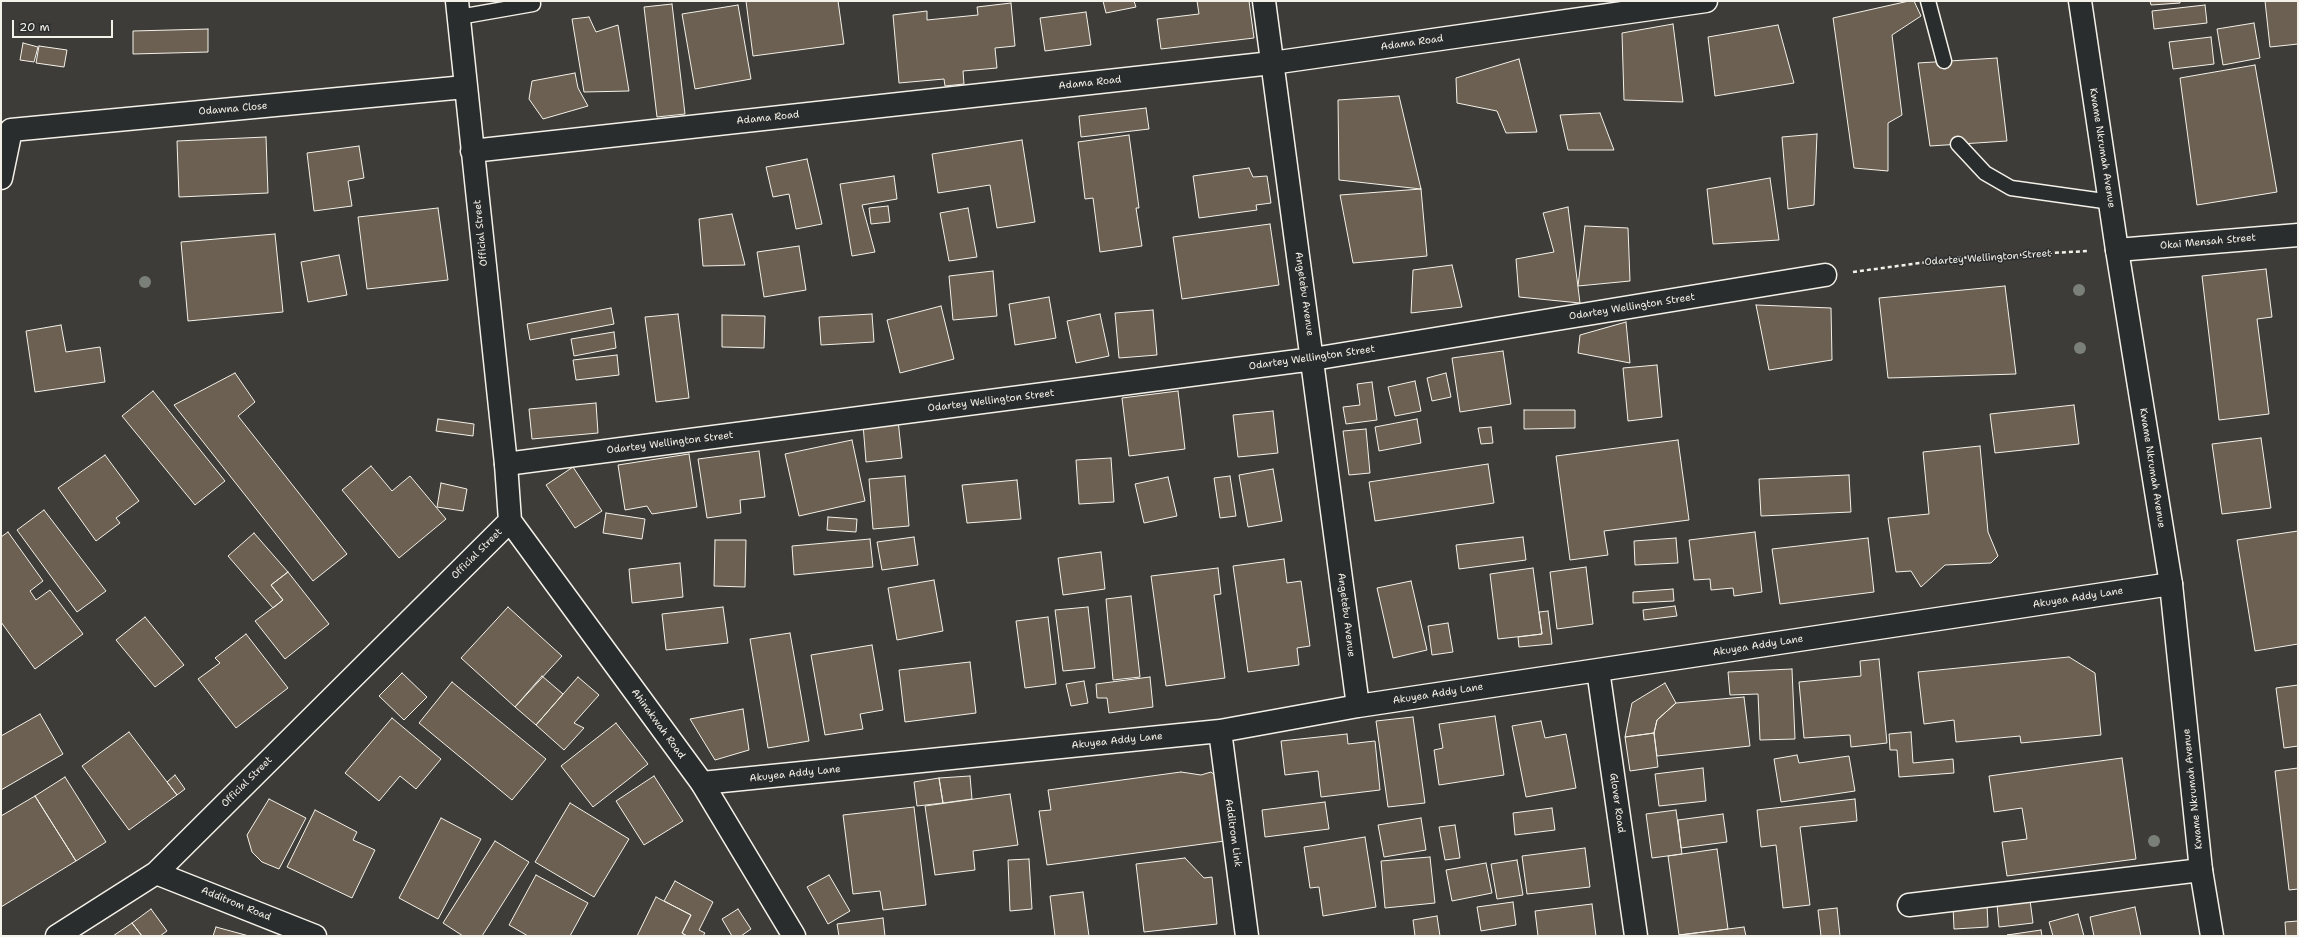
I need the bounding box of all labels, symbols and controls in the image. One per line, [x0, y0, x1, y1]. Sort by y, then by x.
scale bar [14, 12, 115, 38]
text: 20 m [19, 19, 50, 35]
street label: Adama Road [1380, 33, 1444, 53]
street label: Adama Road [1058, 74, 1122, 92]
street label: Kwame Nkrumah Avenue [2087, 87, 2117, 209]
street label: Odawna Close [198, 100, 268, 118]
street label: Adama Road [736, 109, 800, 127]
street label: Official Street [472, 199, 490, 267]
street label: Okai Mensah Street [2160, 232, 2256, 252]
street label: Odartey Wellington Street [1924, 248, 2052, 268]
street label: Angetebu Avenue [1292, 251, 1316, 337]
street label: Odartey Wellington Street [1568, 291, 1696, 323]
street label: Odartey Wellington Street [1248, 343, 1376, 373]
street label: Odartey Wellington Street [927, 387, 1055, 415]
street label: Kwame Nkrumah Avenue [2137, 407, 2167, 529]
street label: Odartey Wellington Street [606, 429, 734, 457]
street label: Official Street [449, 526, 505, 582]
street label: Angetebu Avenue [1335, 572, 1357, 658]
street label: Akuyea Addy Lane [2032, 585, 2124, 611]
street label: Akuyea Addy Lane [1712, 633, 1804, 659]
street label: Akuyea Addy Lane [1392, 681, 1484, 707]
street label: Ahinakwah Road [629, 687, 687, 761]
street label: Kwame Nkrumah Avenue [2181, 728, 2205, 850]
street label: Akuyea Addy Lane [1071, 730, 1163, 752]
street label: Official Street [219, 754, 275, 810]
street label: Akuyea Addy Lane [749, 763, 841, 785]
street label: Glover Road [1607, 772, 1627, 834]
street label: Additrom Link [1222, 798, 1244, 868]
street label: Additrom Road [199, 885, 273, 923]

